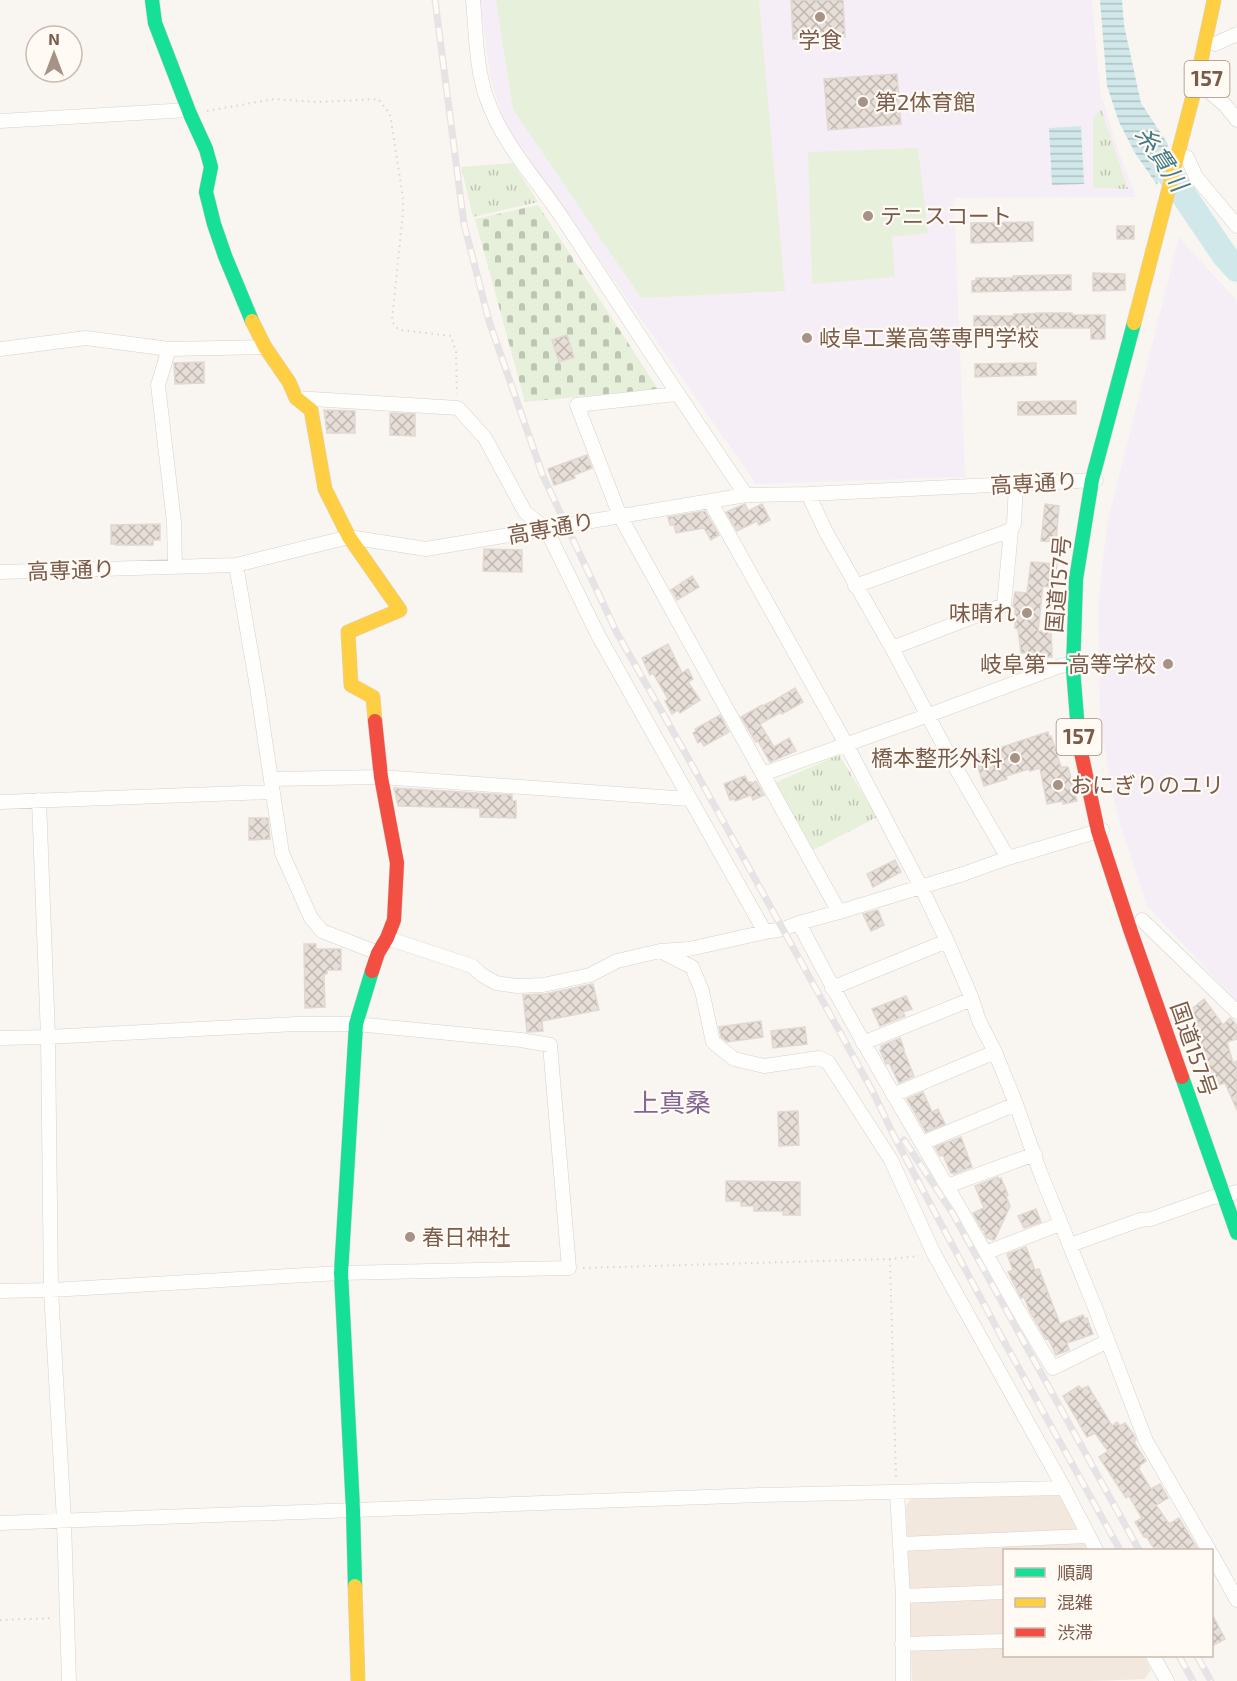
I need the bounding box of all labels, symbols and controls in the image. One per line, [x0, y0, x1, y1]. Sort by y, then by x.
marker: 学食 [813, 10, 827, 24]
north arrow [24, 24, 84, 84]
place label: 学食 [798, 26, 842, 52]
text: N [48, 29, 60, 48]
road number: 157 [1184, 61, 1230, 97]
place label: 第2体育館 [875, 88, 975, 114]
marker: 第2体育館 [856, 95, 870, 109]
water label: 糸貫川 [1130, 120, 1196, 199]
place label: テニスコート [880, 202, 1012, 228]
marker: テニスコート [861, 209, 875, 223]
place label: 岐阜工業高等専門学校 [819, 324, 1039, 350]
marker: 岐阜工業高等専門学校 [800, 331, 814, 345]
street label: 高専通り [989, 467, 1079, 497]
street label: 高専通り [505, 507, 596, 547]
street label: 国道157号 [1040, 534, 1074, 634]
street label: 高専通り [27, 554, 115, 584]
place label: 味晴れ [949, 599, 1015, 625]
marker: 味晴れ [1020, 606, 1034, 620]
place label: 岐阜第一高等学校 [980, 650, 1156, 676]
marker: 岐阜第一高等学校 [1161, 657, 1175, 671]
road number: 157 [1056, 719, 1102, 755]
place label: 橋本整形外科 [871, 744, 1003, 770]
marker: 橋本整形外科 [1008, 751, 1022, 765]
place label: おにぎりのユリ [1070, 771, 1224, 797]
marker: おにぎりのユリ [1051, 778, 1065, 792]
street label: 国道157号 [1167, 998, 1223, 1099]
district label: 上真桑 [633, 1086, 711, 1117]
place label: 春日神社 [422, 1223, 510, 1249]
marker: 春日神社 [403, 1230, 417, 1244]
legend [1003, 1549, 1213, 1657]
text: 順調 [1057, 1561, 1093, 1583]
text: 混雑 [1057, 1591, 1093, 1613]
text: 渋滞 [1057, 1621, 1093, 1643]

